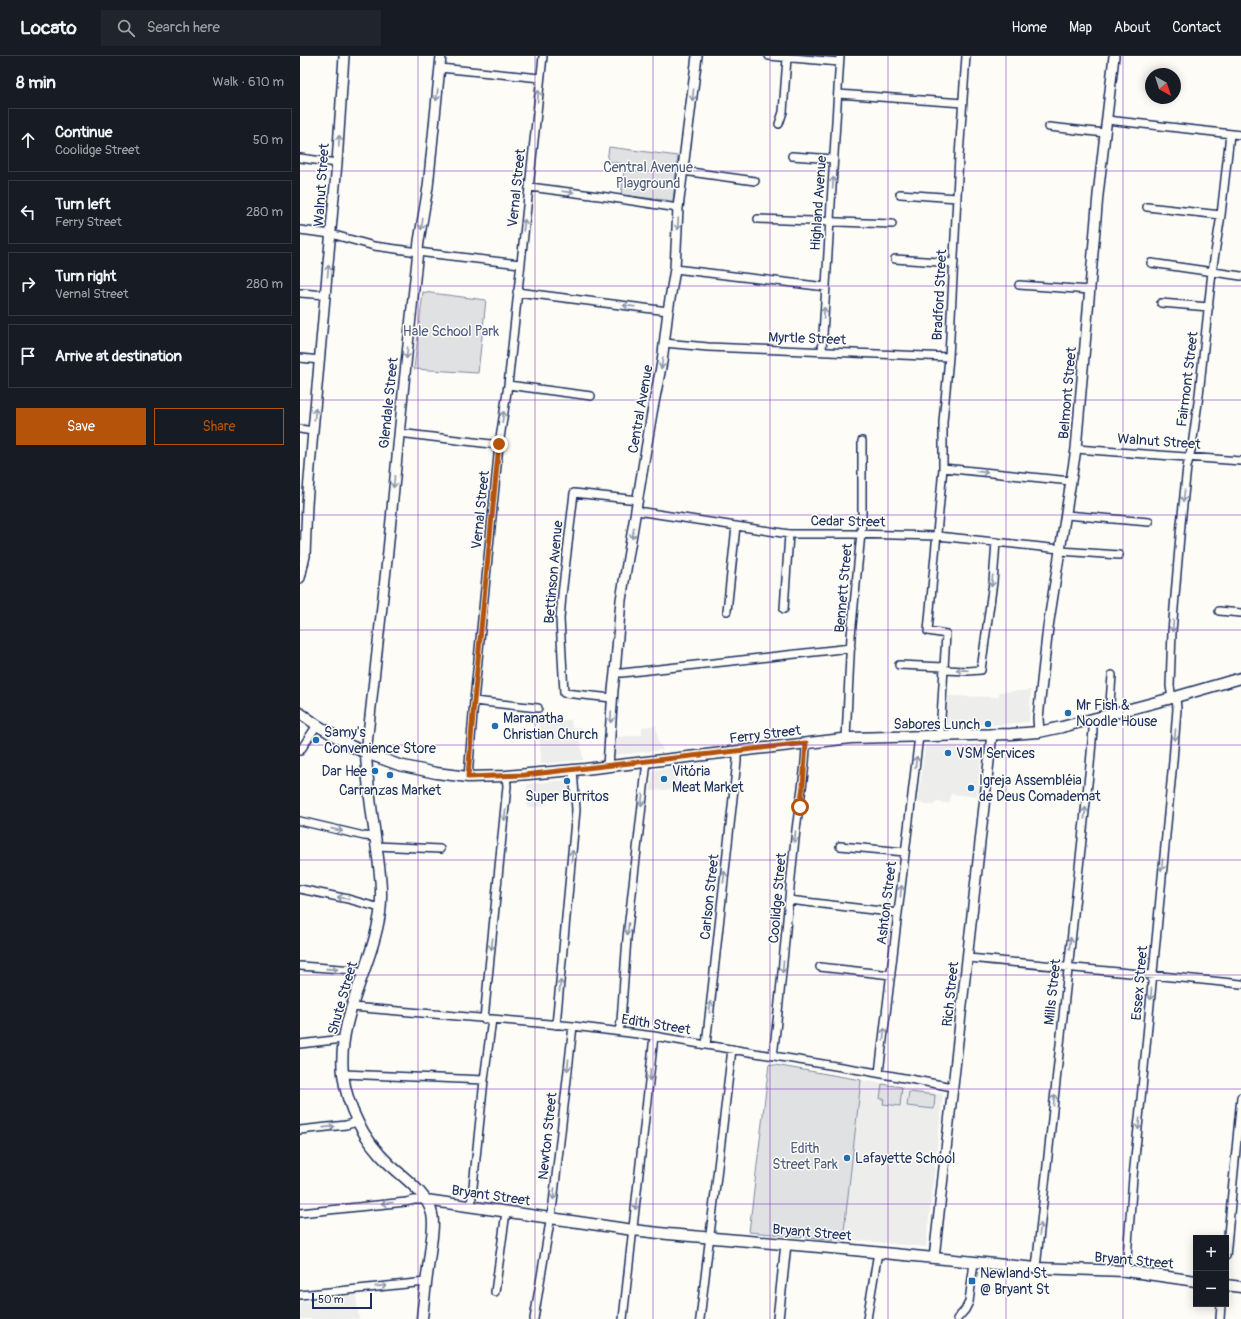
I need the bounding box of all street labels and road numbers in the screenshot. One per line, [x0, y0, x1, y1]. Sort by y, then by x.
street label: Walnut Street [310, 142, 333, 227]
street label: Vernal Street [504, 147, 529, 228]
street label: Highland Avenue [807, 155, 830, 251]
street label: Bradford Street [929, 249, 950, 341]
street label: Myrtle Street [768, 329, 847, 348]
street label: Fairmont Street [1173, 330, 1202, 428]
street label: Belmont Street [1055, 346, 1080, 440]
street label: Glendale Street [375, 356, 402, 450]
street label: Central Avenue [624, 363, 657, 455]
street label: Walnut Street [1117, 430, 1202, 453]
street label: Vernal Street [468, 469, 493, 550]
street label: Cedar Street [810, 512, 886, 531]
street label: Bettinson Avenue [541, 520, 566, 624]
street label: Bennett Street [831, 542, 856, 633]
street label: Ferry Street [728, 722, 802, 747]
street label: Coolidge Street [765, 852, 790, 944]
street label: Carlson Street [697, 853, 722, 941]
street label: Ashton Street [873, 860, 900, 946]
street label: Essex Street [1128, 945, 1151, 1021]
street label: Mills Street [1041, 958, 1064, 1026]
street label: Shute Street [324, 959, 361, 1037]
street label: Rich Street [939, 960, 962, 1027]
street label: Edith Street [620, 1011, 692, 1038]
street label: Newton Street [534, 1091, 561, 1181]
street label: Bryant Street [450, 1182, 532, 1209]
street label: Bryant Street [772, 1221, 853, 1244]
street label: Bryant Street [1094, 1249, 1175, 1272]

